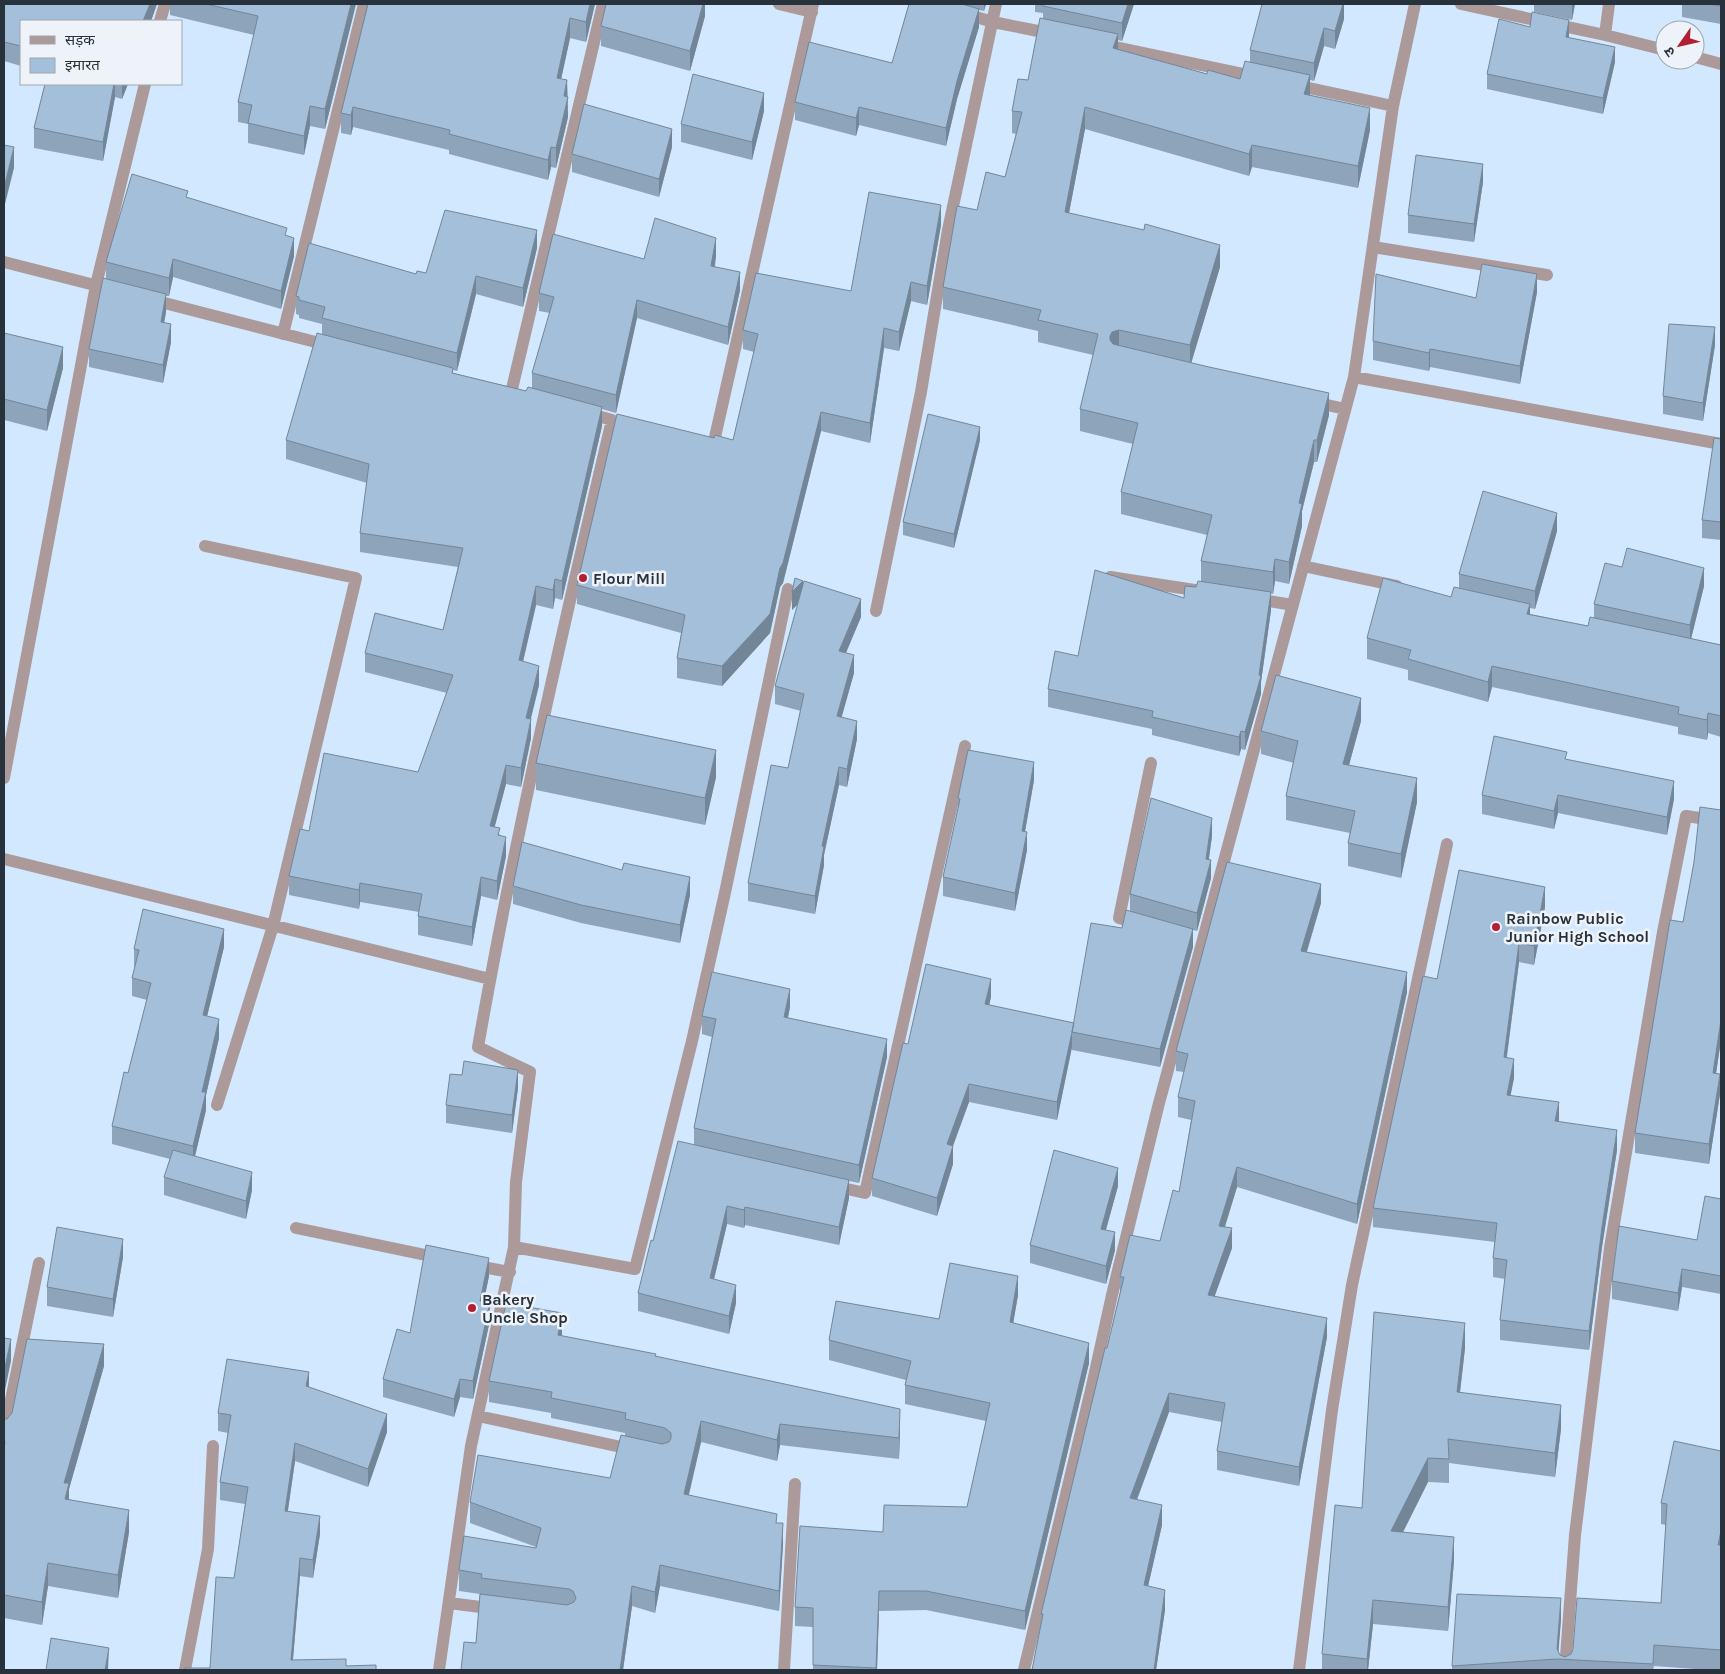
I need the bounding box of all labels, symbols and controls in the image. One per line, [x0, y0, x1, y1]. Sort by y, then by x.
legend [20, 20, 182, 85]
north arrow [1655, 20, 1705, 70]
text: सड़क [65, 31, 95, 49]
text: उ [1660, 43, 1679, 60]
text: इमारत [65, 56, 100, 74]
place label: Flour Mill [593, 569, 665, 588]
marker: Flour Mill [577, 572, 589, 584]
place label: Rainbow Public Junior High School [1506, 909, 1649, 946]
marker: Rainbow Public Junior High School [1490, 921, 1502, 933]
place label: Bakery Uncle Shop [482, 1290, 568, 1327]
marker: Bakery Uncle Shop [466, 1302, 478, 1314]

